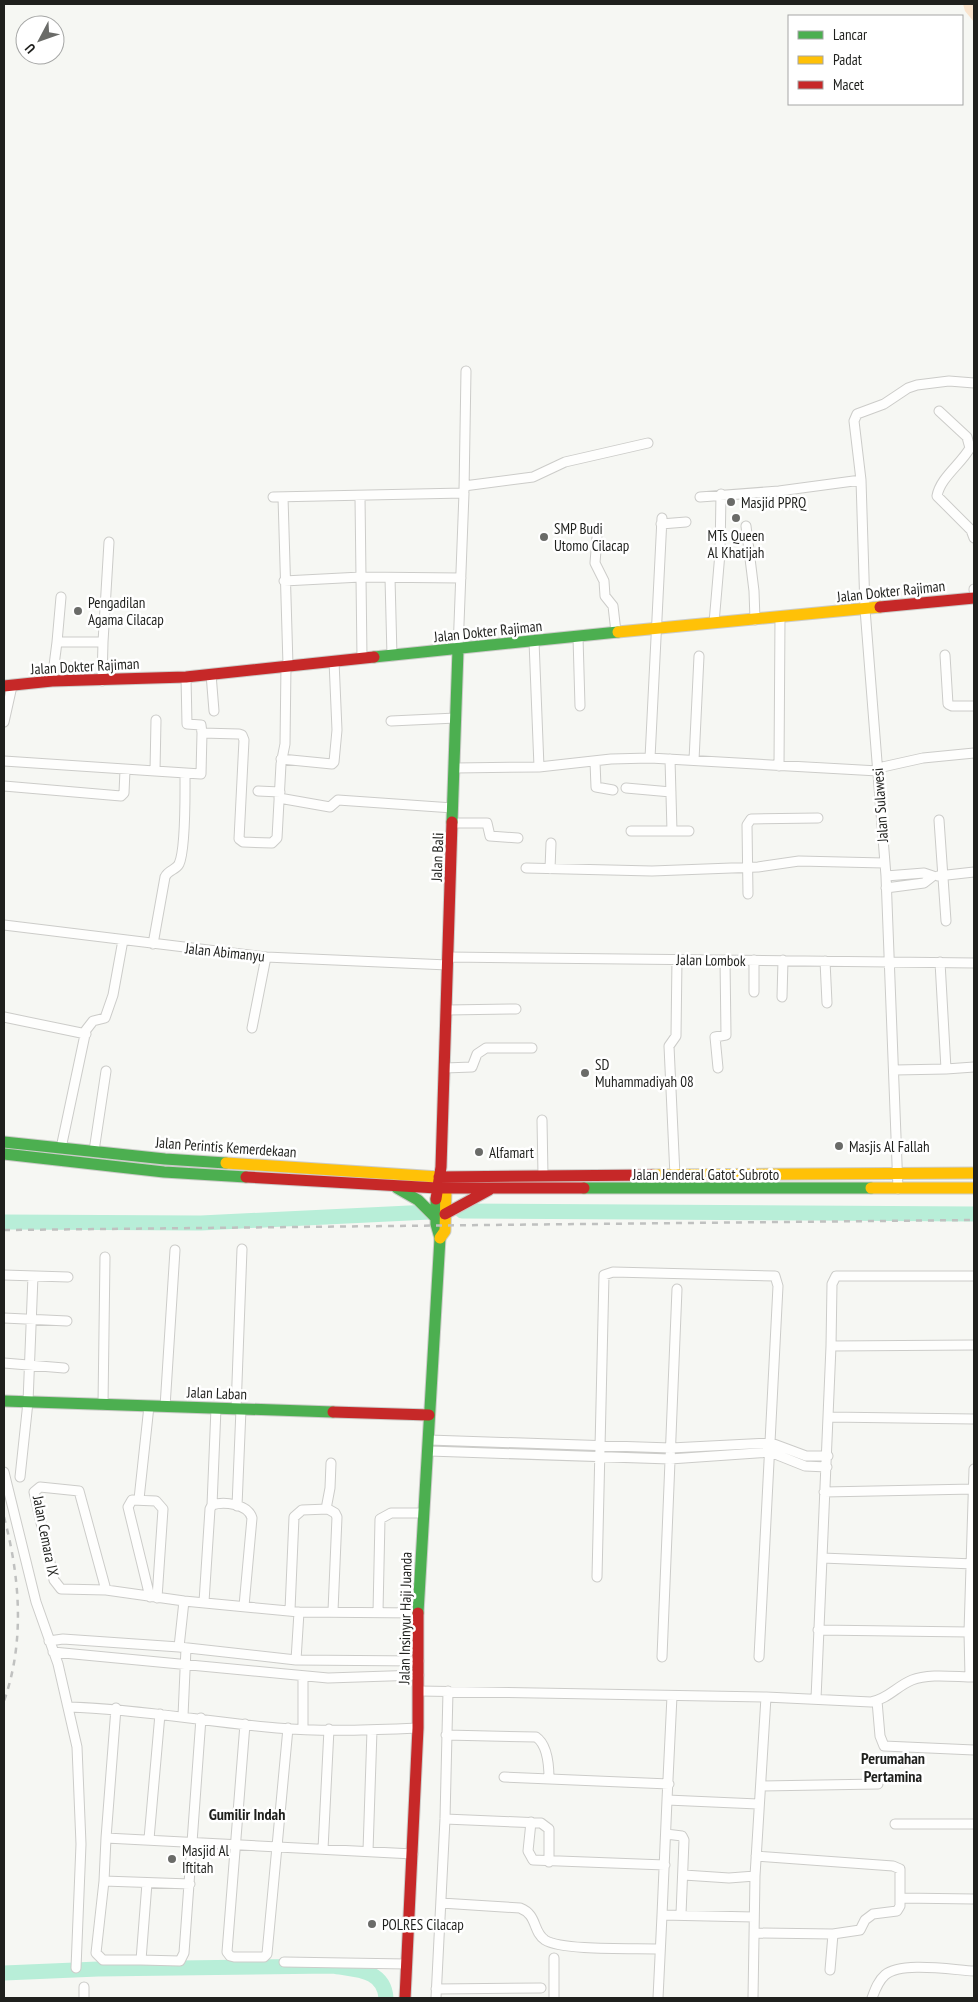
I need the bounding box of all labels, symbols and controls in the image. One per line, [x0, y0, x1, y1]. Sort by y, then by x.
north arrow [15, 15, 65, 65]
legend [788, 15, 963, 105]
text: Lancar [833, 25, 868, 44]
text: U [21, 40, 39, 57]
text: Padat [833, 50, 862, 69]
text: Macet [833, 75, 864, 94]
place label: Masjid PPRQ [741, 493, 807, 512]
marker: Masjid PPRQ [725, 496, 737, 508]
marker: MTs Queen Al Khatijah [730, 512, 742, 524]
place label: SMP Budi Utomo Cilacap [554, 519, 629, 555]
place label: MTs Queen Al Khatijah [708, 526, 764, 562]
marker: SMP Budi Utomo Cilacap [538, 531, 550, 543]
street label: Jalan Dokter Rajiman [835, 576, 946, 606]
place label: Pengadilan Agama Cilacap [88, 593, 164, 629]
marker: Pengadilan Agama Cilacap [72, 605, 84, 617]
street label: Jalan Dokter Rajiman [432, 616, 543, 646]
street label: Jalan Dokter Rajiman [29, 654, 140, 678]
street label: Jalan Sulawesi [868, 767, 892, 844]
street label: Jalan Bali [427, 832, 447, 883]
street label: Jalan Abimanyu [183, 938, 266, 966]
street label: Jalan Lombok [675, 950, 746, 970]
place label: SD Muhammadiyah 08 [595, 1055, 694, 1091]
marker: SD Muhammadiyah 08 [579, 1067, 591, 1079]
street label: Jalan Perintis Kemerdekaan [154, 1133, 297, 1161]
place label: Masjis Al Fallah [849, 1137, 930, 1156]
marker: Masjis Al Fallah [833, 1140, 845, 1152]
place label: Alfamart [489, 1143, 534, 1162]
marker: Alfamart [473, 1146, 485, 1158]
street label: Jalan Jenderal Gatot Subroto [632, 1165, 779, 1184]
street label: Jalan Laban [186, 1382, 247, 1404]
street label: Jalan Cemara IX [29, 1493, 63, 1578]
street label: Jalan Insinyur Haji Juanda [394, 1552, 416, 1685]
district label: Perumahan Pertamina [861, 1748, 925, 1786]
district label: Gumilir Indah [209, 1804, 285, 1824]
place label: Masjid Al Iftitah [182, 1841, 229, 1877]
marker: Masjid Al Iftitah [166, 1853, 178, 1865]
place label: POLRES Cilacap [382, 1915, 464, 1934]
marker: POLRES Cilacap [366, 1918, 378, 1930]

